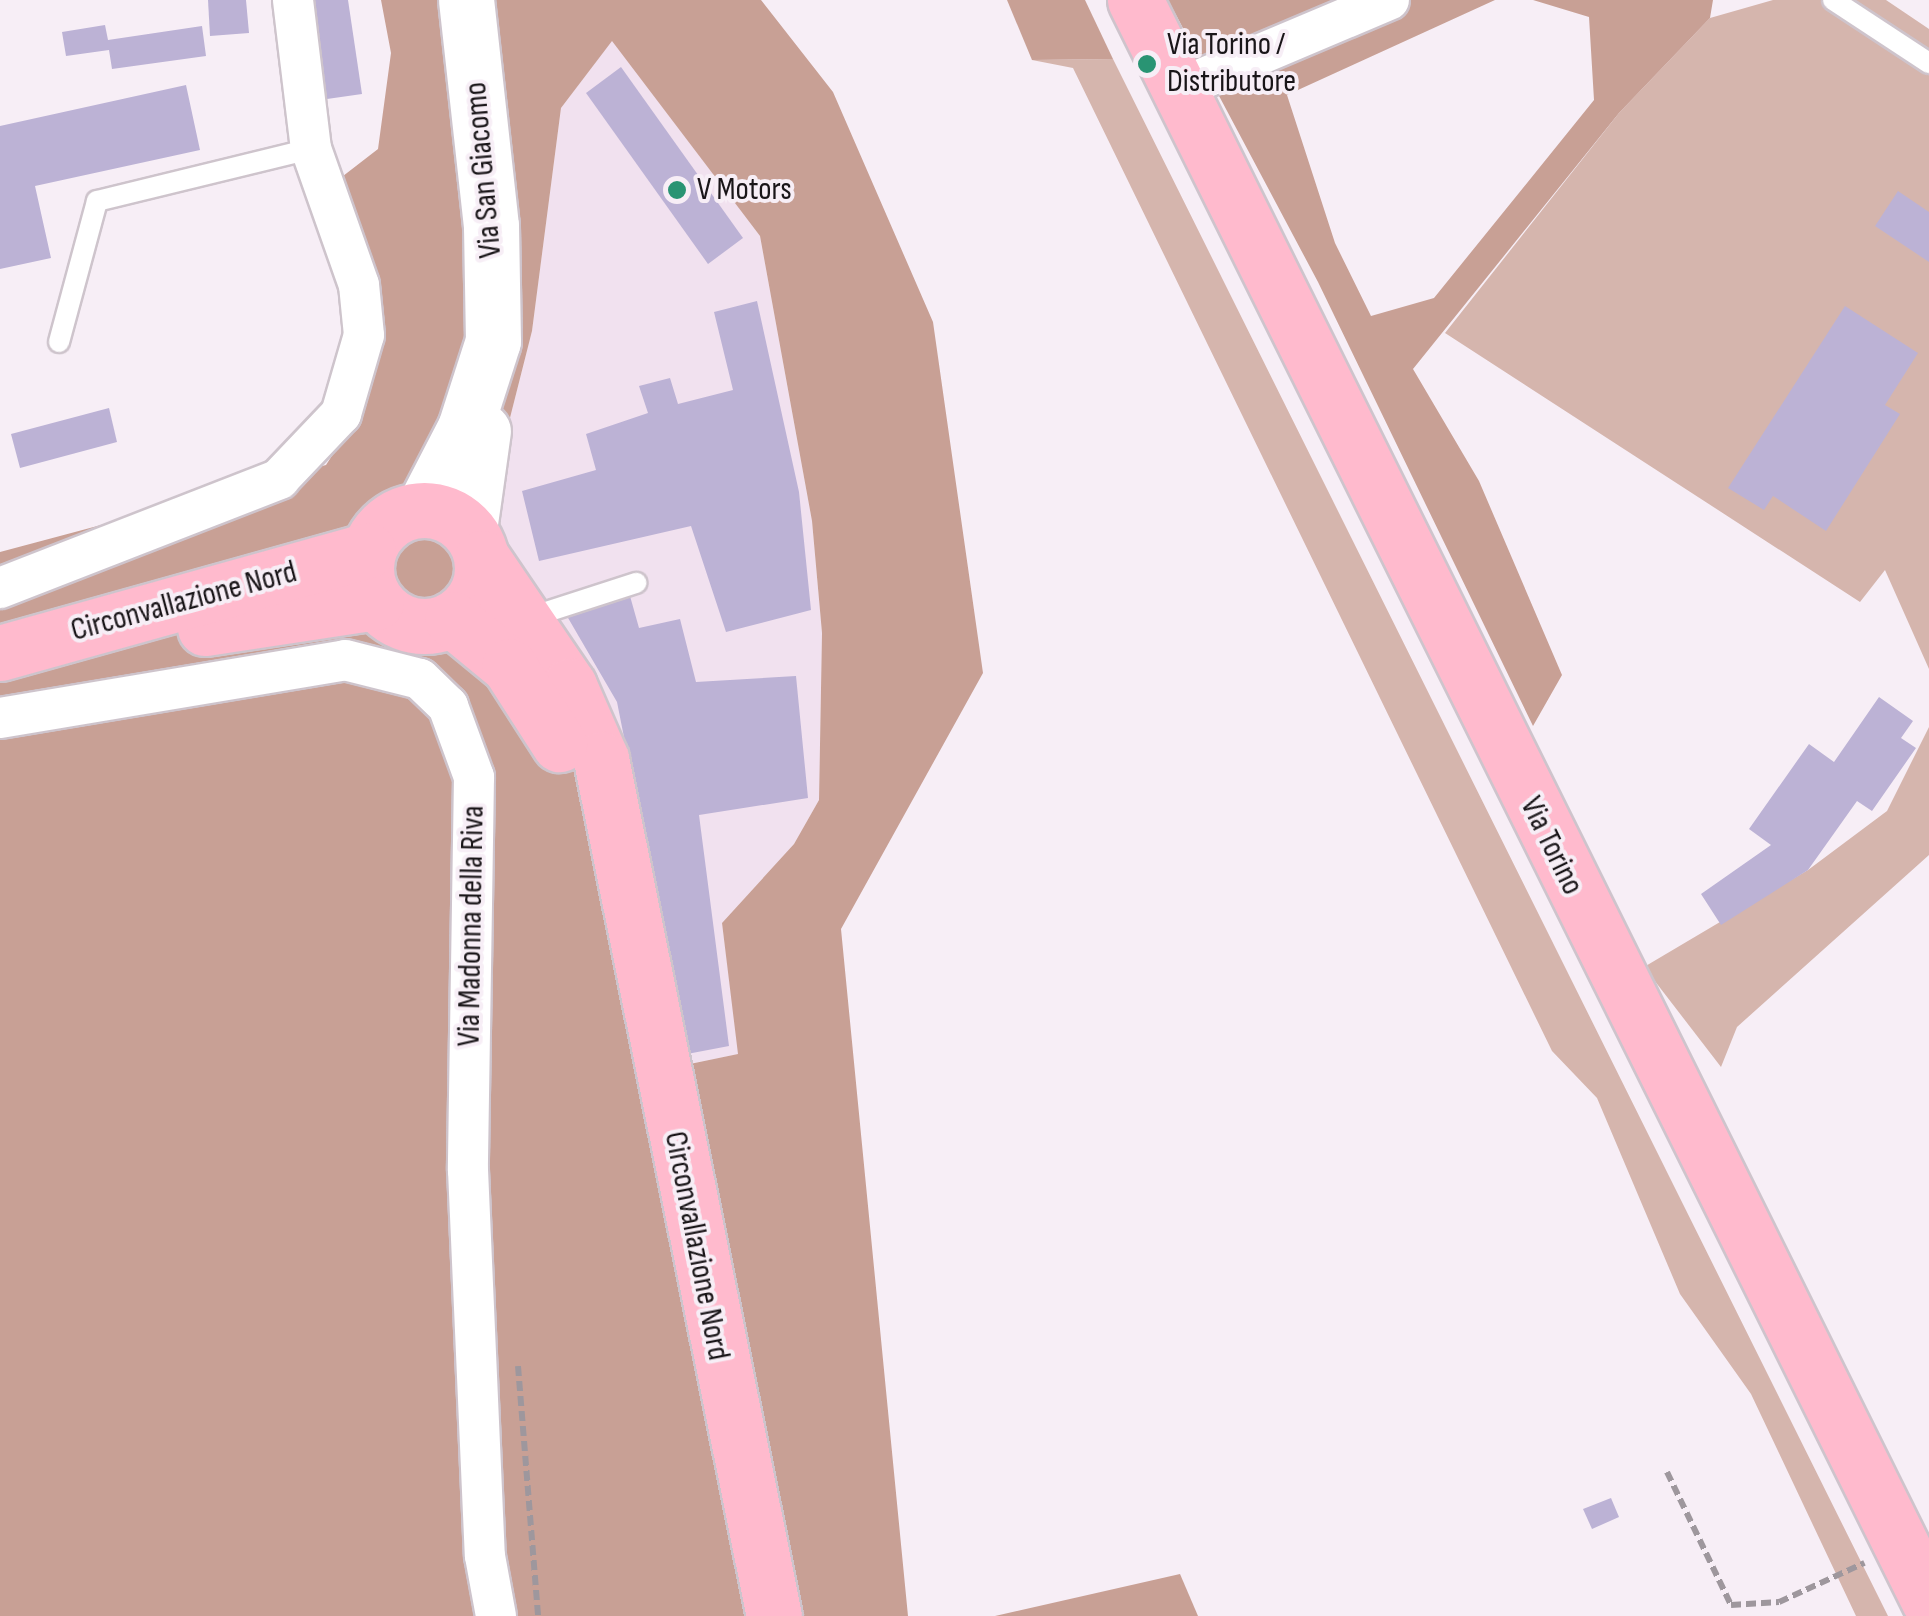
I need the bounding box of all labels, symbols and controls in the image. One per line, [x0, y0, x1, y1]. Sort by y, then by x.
place label: Via Torino / Distributore [1167, 27, 1296, 102]
marker: Via Torino / Distributore [1136, 53, 1158, 75]
street label: Via San Giacomo [457, 80, 511, 260]
place label: V Motors [697, 171, 792, 209]
marker: V Motors [666, 179, 688, 201]
street label: Circonvallazione Nord [67, 553, 301, 651]
street label: Via Torino [1511, 791, 1591, 901]
street label: Via Madonna della Riva [451, 805, 493, 1047]
street label: Circonvallazione Nord [655, 1128, 737, 1364]

